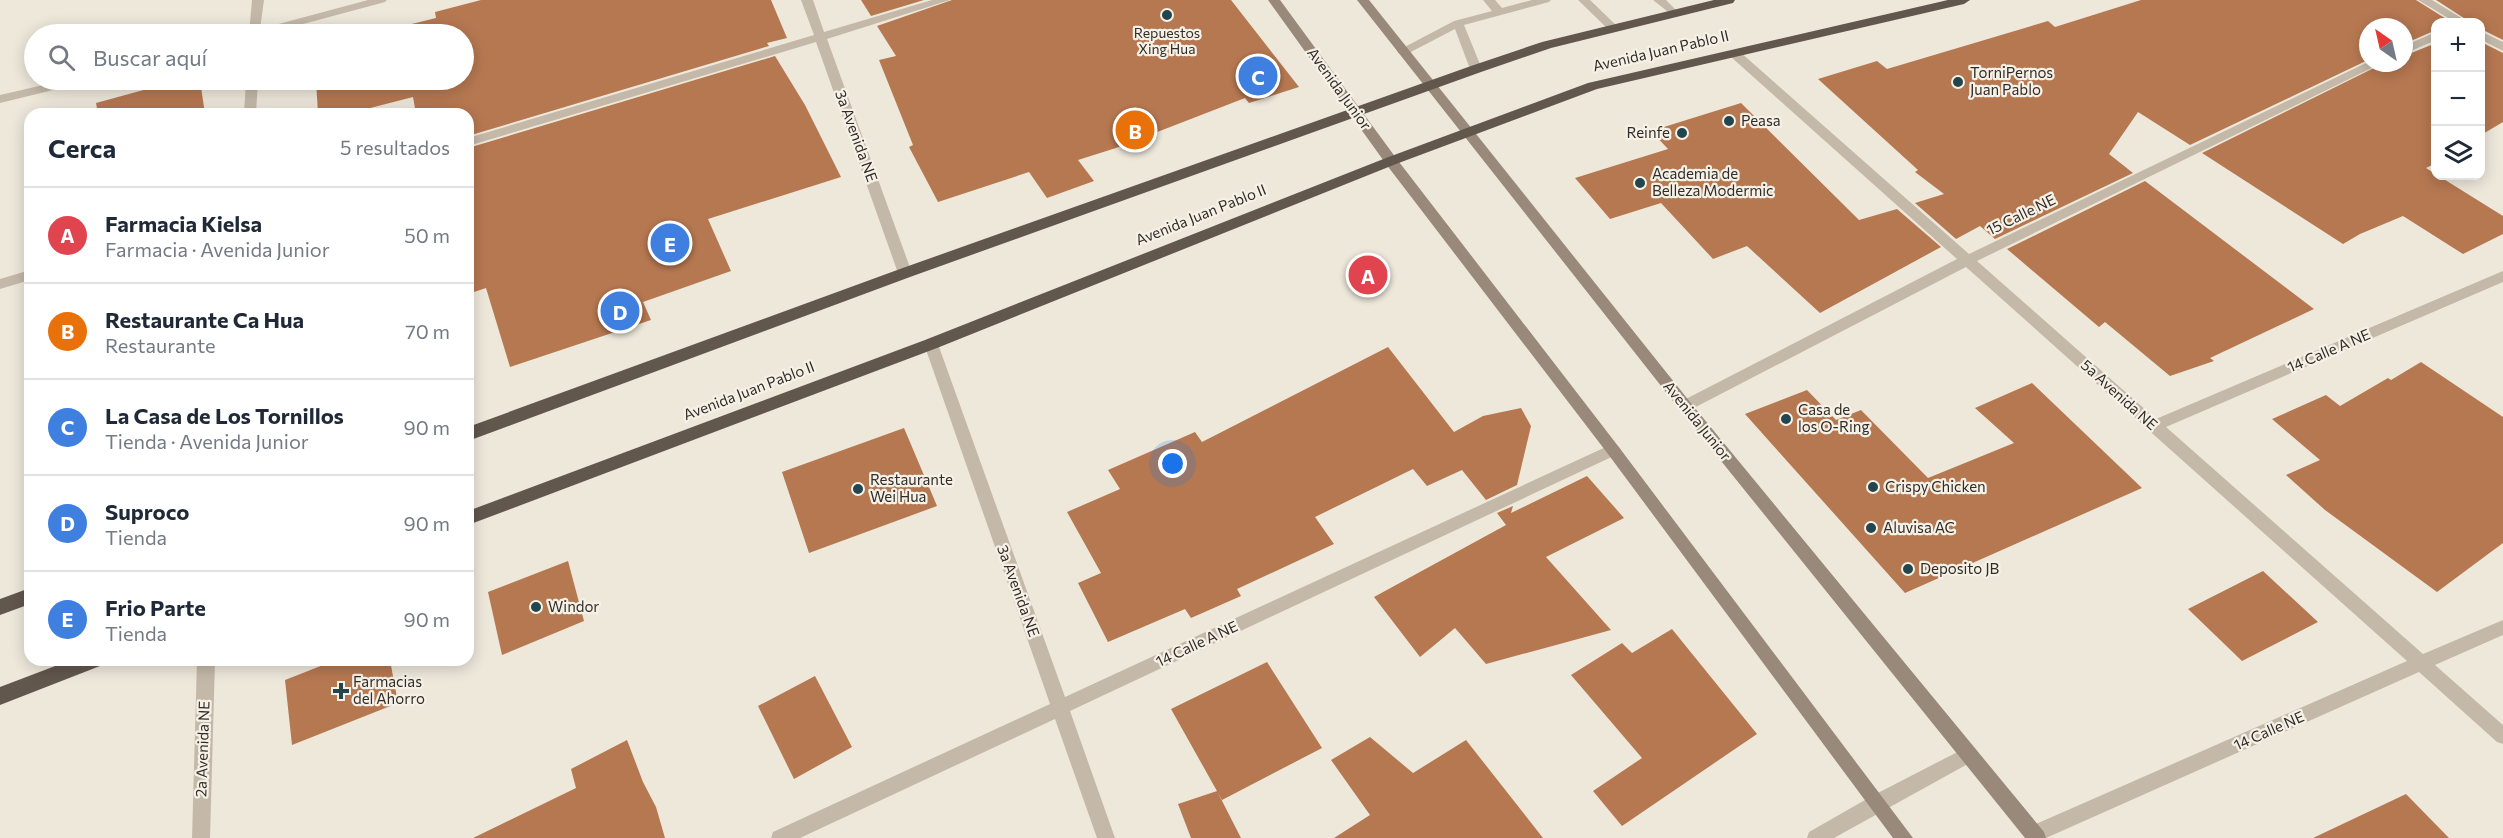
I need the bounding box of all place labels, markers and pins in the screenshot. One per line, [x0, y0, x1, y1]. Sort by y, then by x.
marker: Repuestos Xing Hua [1160, 8, 1174, 22]
place label: Repuestos Xing Hua [1134, 24, 1200, 57]
pin: C [1238, 54, 1278, 98]
place label: TorniPernos Juan Pablo [1970, 63, 2053, 98]
marker: TorniPernos Juan Pablo [1951, 75, 1965, 89]
pin: B [1116, 108, 1154, 152]
place label: Peasa [1741, 111, 1781, 129]
marker: Peasa [1722, 114, 1736, 128]
place label: Reinfe [1627, 123, 1670, 141]
marker: Reinfe [1675, 126, 1689, 140]
place label: Academia de Belleza Modermic [1652, 164, 1774, 199]
marker: Academia de Belleza Modermic [1633, 176, 1647, 190]
pin: E [650, 220, 690, 266]
pin: A [1348, 252, 1388, 298]
pin: D [600, 288, 640, 334]
place label: Casa de los O-Ring [1798, 400, 1870, 435]
marker: Casa de los O-Ring [1779, 412, 1793, 426]
place label: Restaurante Wei Hua [870, 470, 953, 505]
place label: Crispy Chicken [1885, 477, 1986, 495]
marker: Crispy Chicken [1866, 480, 1880, 494]
marker: Restaurante Wei Hua [851, 482, 865, 496]
place label: Aluvisa AC [1883, 518, 1955, 536]
marker: Aluvisa AC [1864, 521, 1878, 535]
place label: Deposito JB [1920, 559, 2000, 577]
marker: Deposito JB [1901, 562, 1915, 576]
place label: Windor [548, 597, 599, 615]
marker: Windor [529, 600, 543, 614]
place label: Farmacias del Ahorro [353, 672, 425, 707]
marker: Farmacias del Ahorro [334, 684, 348, 698]

